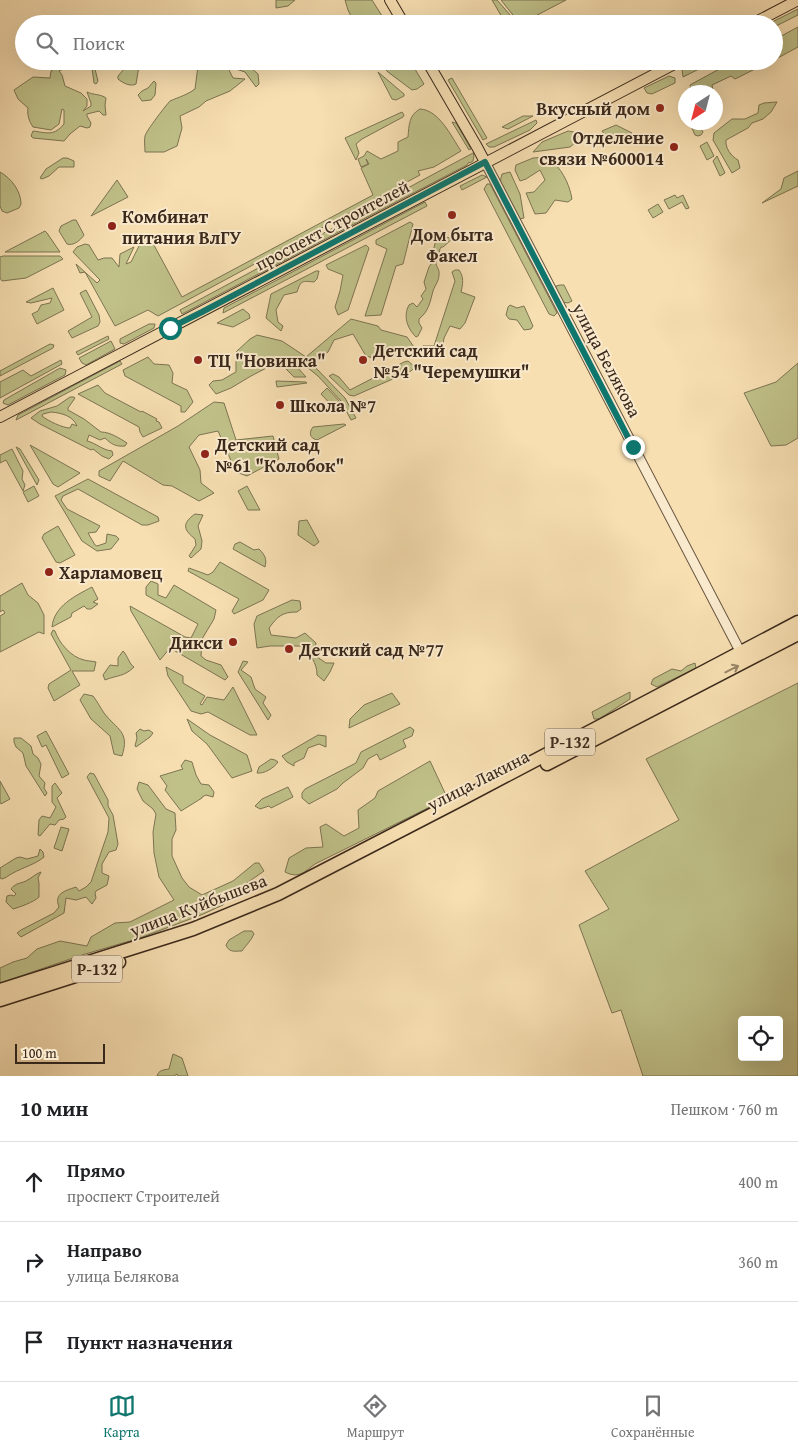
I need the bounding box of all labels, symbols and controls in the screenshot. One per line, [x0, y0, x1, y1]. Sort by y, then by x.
search box [15, 15, 783, 70]
icon: search [33, 29, 61, 57]
text: Поиск [73, 29, 125, 57]
north arrow [678, 85, 723, 130]
place label: Вкусный дом [536, 95, 650, 122]
marker: Вкусный дом [654, 102, 666, 114]
place label: Отделение связи №600014 [539, 124, 664, 172]
marker: Отделение связи №600014 [668, 141, 680, 153]
street label: проспект Строителей [250, 173, 415, 277]
place label: Комбинат питания ВлГУ [122, 203, 242, 251]
marker: Дом быта Факел [446, 209, 458, 221]
marker: Комбинат питания ВлГУ [106, 220, 118, 232]
place label: Дом быта Факел [410, 221, 494, 269]
street label: улица Белякова [565, 297, 649, 422]
route start [159, 317, 182, 340]
place label: Детский сад №54 "Черемушки" [372, 337, 529, 385]
place label: ТЦ "Новинка" [208, 347, 326, 374]
marker: ТЦ "Новинка" [192, 354, 204, 366]
marker: Детский сад №54 "Черемушки" [357, 354, 369, 366]
place label: Школа №7 [290, 392, 376, 419]
marker: Школа №7 [274, 399, 286, 411]
place label: Детский сад №61 "Колобок" [214, 431, 344, 479]
route end [622, 436, 645, 459]
marker: Детский сад №61 "Колобок" [199, 448, 211, 460]
place label: Харламовец [59, 559, 163, 586]
marker: Харламовец [43, 566, 55, 578]
place label: Дикси [168, 629, 223, 656]
marker: Дикси [227, 636, 239, 648]
place label: Детский сад №77 [298, 636, 444, 663]
marker: Детский сад №77 [283, 643, 295, 655]
one-way arrow [724, 664, 739, 674]
road number: Р-132 [545, 729, 595, 756]
street label: улица Лакина [421, 742, 534, 818]
street label: улица Куйбышева [125, 866, 271, 944]
road number: Р-132 [72, 956, 122, 982]
map controls [738, 1016, 783, 1061]
button: locate [738, 1016, 783, 1061]
scale bar [15, 1041, 105, 1064]
text: 100 m [22, 1043, 57, 1063]
text: 10 мин [20, 1093, 88, 1124]
text: Пешком · 760 m [671, 1097, 778, 1121]
text: Прямо [67, 1156, 125, 1184]
icon: ahead [20, 1168, 48, 1196]
text: 400 m [738, 1170, 778, 1194]
text: проспект Строителей [67, 1184, 220, 1208]
text: Направо [67, 1236, 142, 1264]
icon: right [20, 1248, 48, 1276]
text: 360 m [738, 1250, 778, 1274]
text: улица Белякова [67, 1264, 179, 1288]
icon: arrive [20, 1328, 48, 1356]
text: Пункт назначения [67, 1328, 233, 1356]
tab: Карта [104, 1392, 140, 1442]
tab: Маршрут [347, 1392, 404, 1442]
tab: Сохранённые [611, 1392, 694, 1442]

